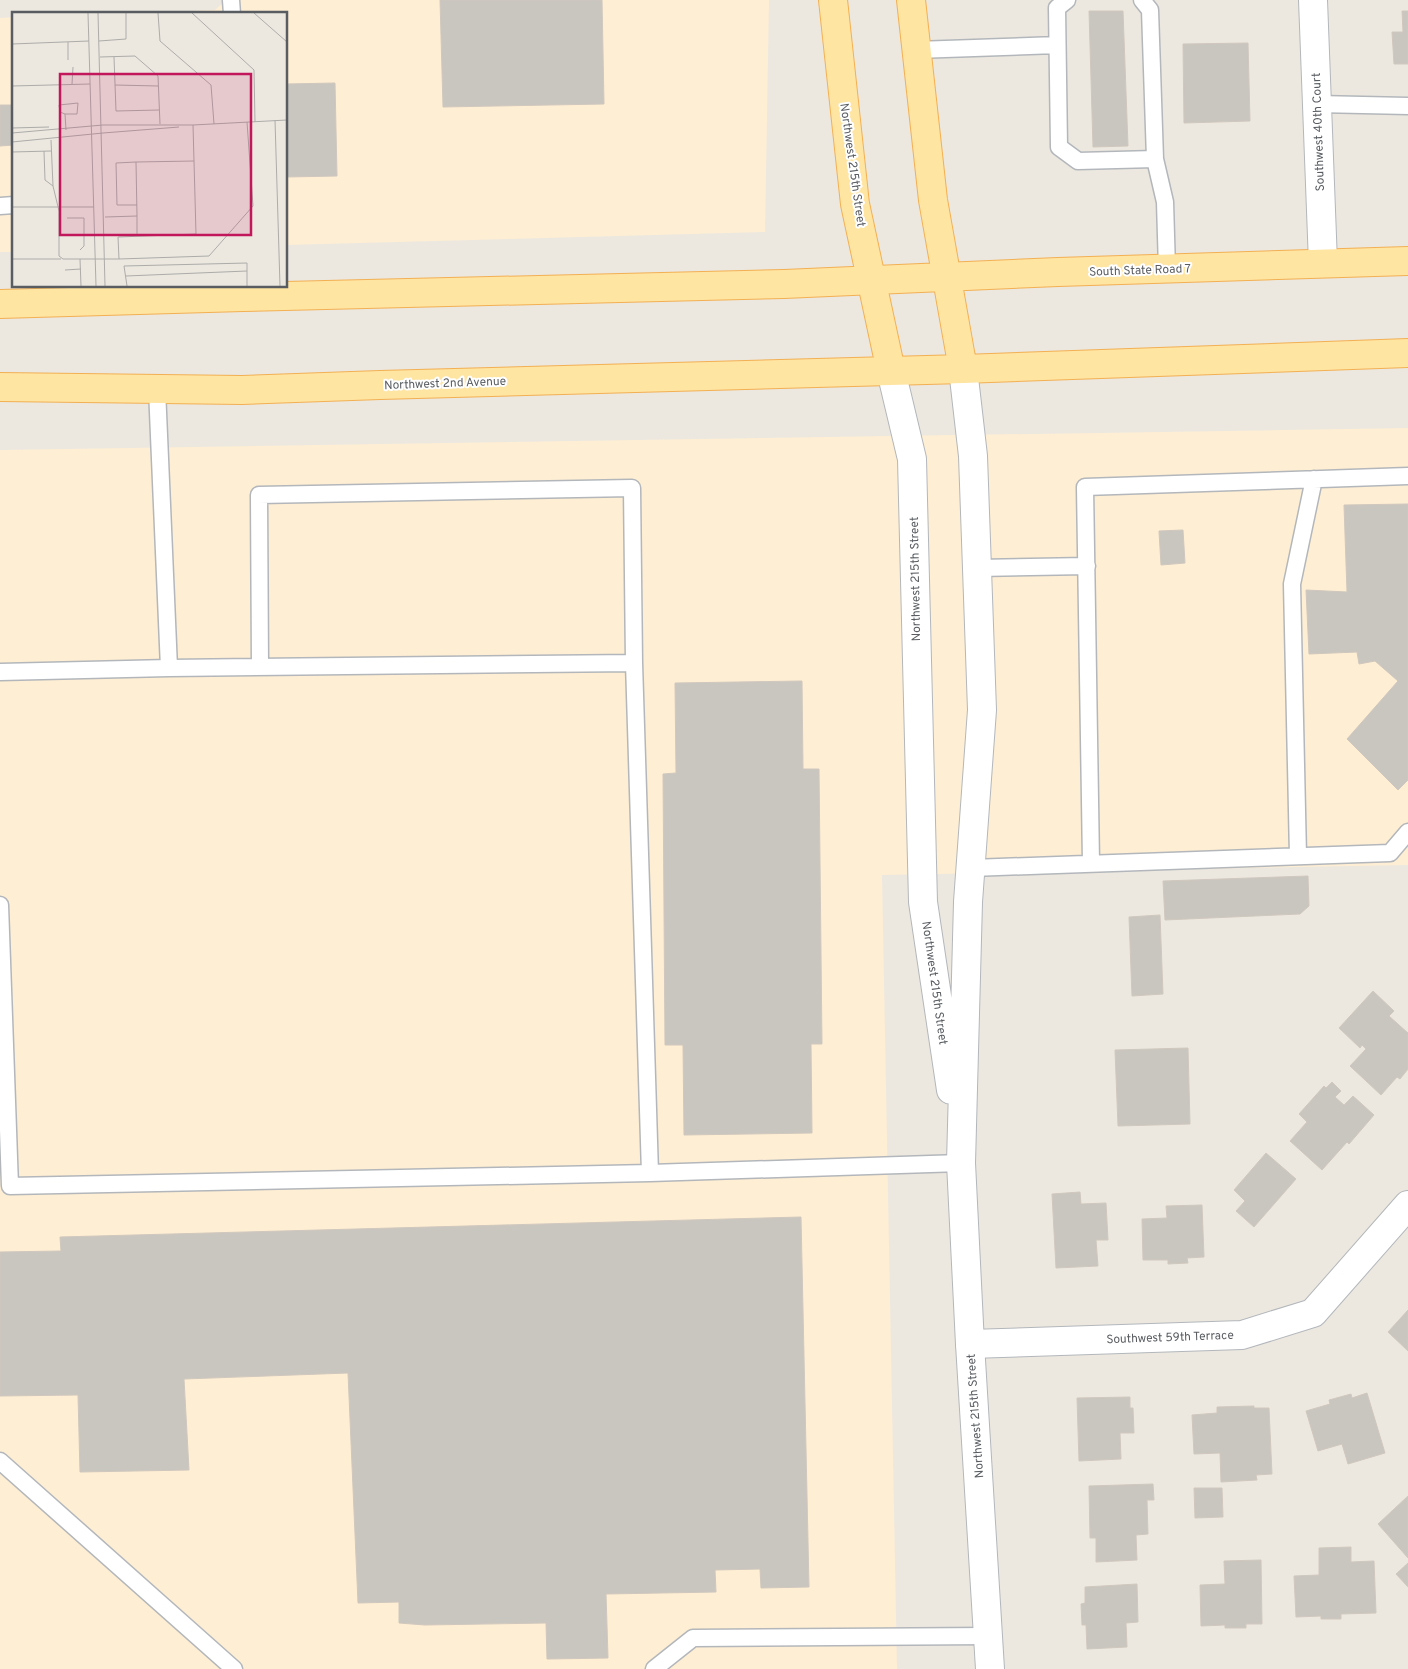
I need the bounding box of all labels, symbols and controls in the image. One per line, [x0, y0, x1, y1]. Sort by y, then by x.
inset map [12, 12, 288, 288]
street label: Southwest 40th Court [1309, 72, 1329, 192]
street label: Northwest 215th Street [835, 102, 869, 228]
street label: South State Road 7 [1089, 261, 1191, 281]
street label: Northwest 2nd Avenue [384, 374, 506, 394]
street label: Northwest 215th Street [907, 516, 925, 642]
street label: Northwest 215th Street [917, 920, 951, 1046]
street label: Southwest 59th Terrace [1106, 1328, 1234, 1348]
street label: Northwest 215th Street [964, 1353, 988, 1479]

